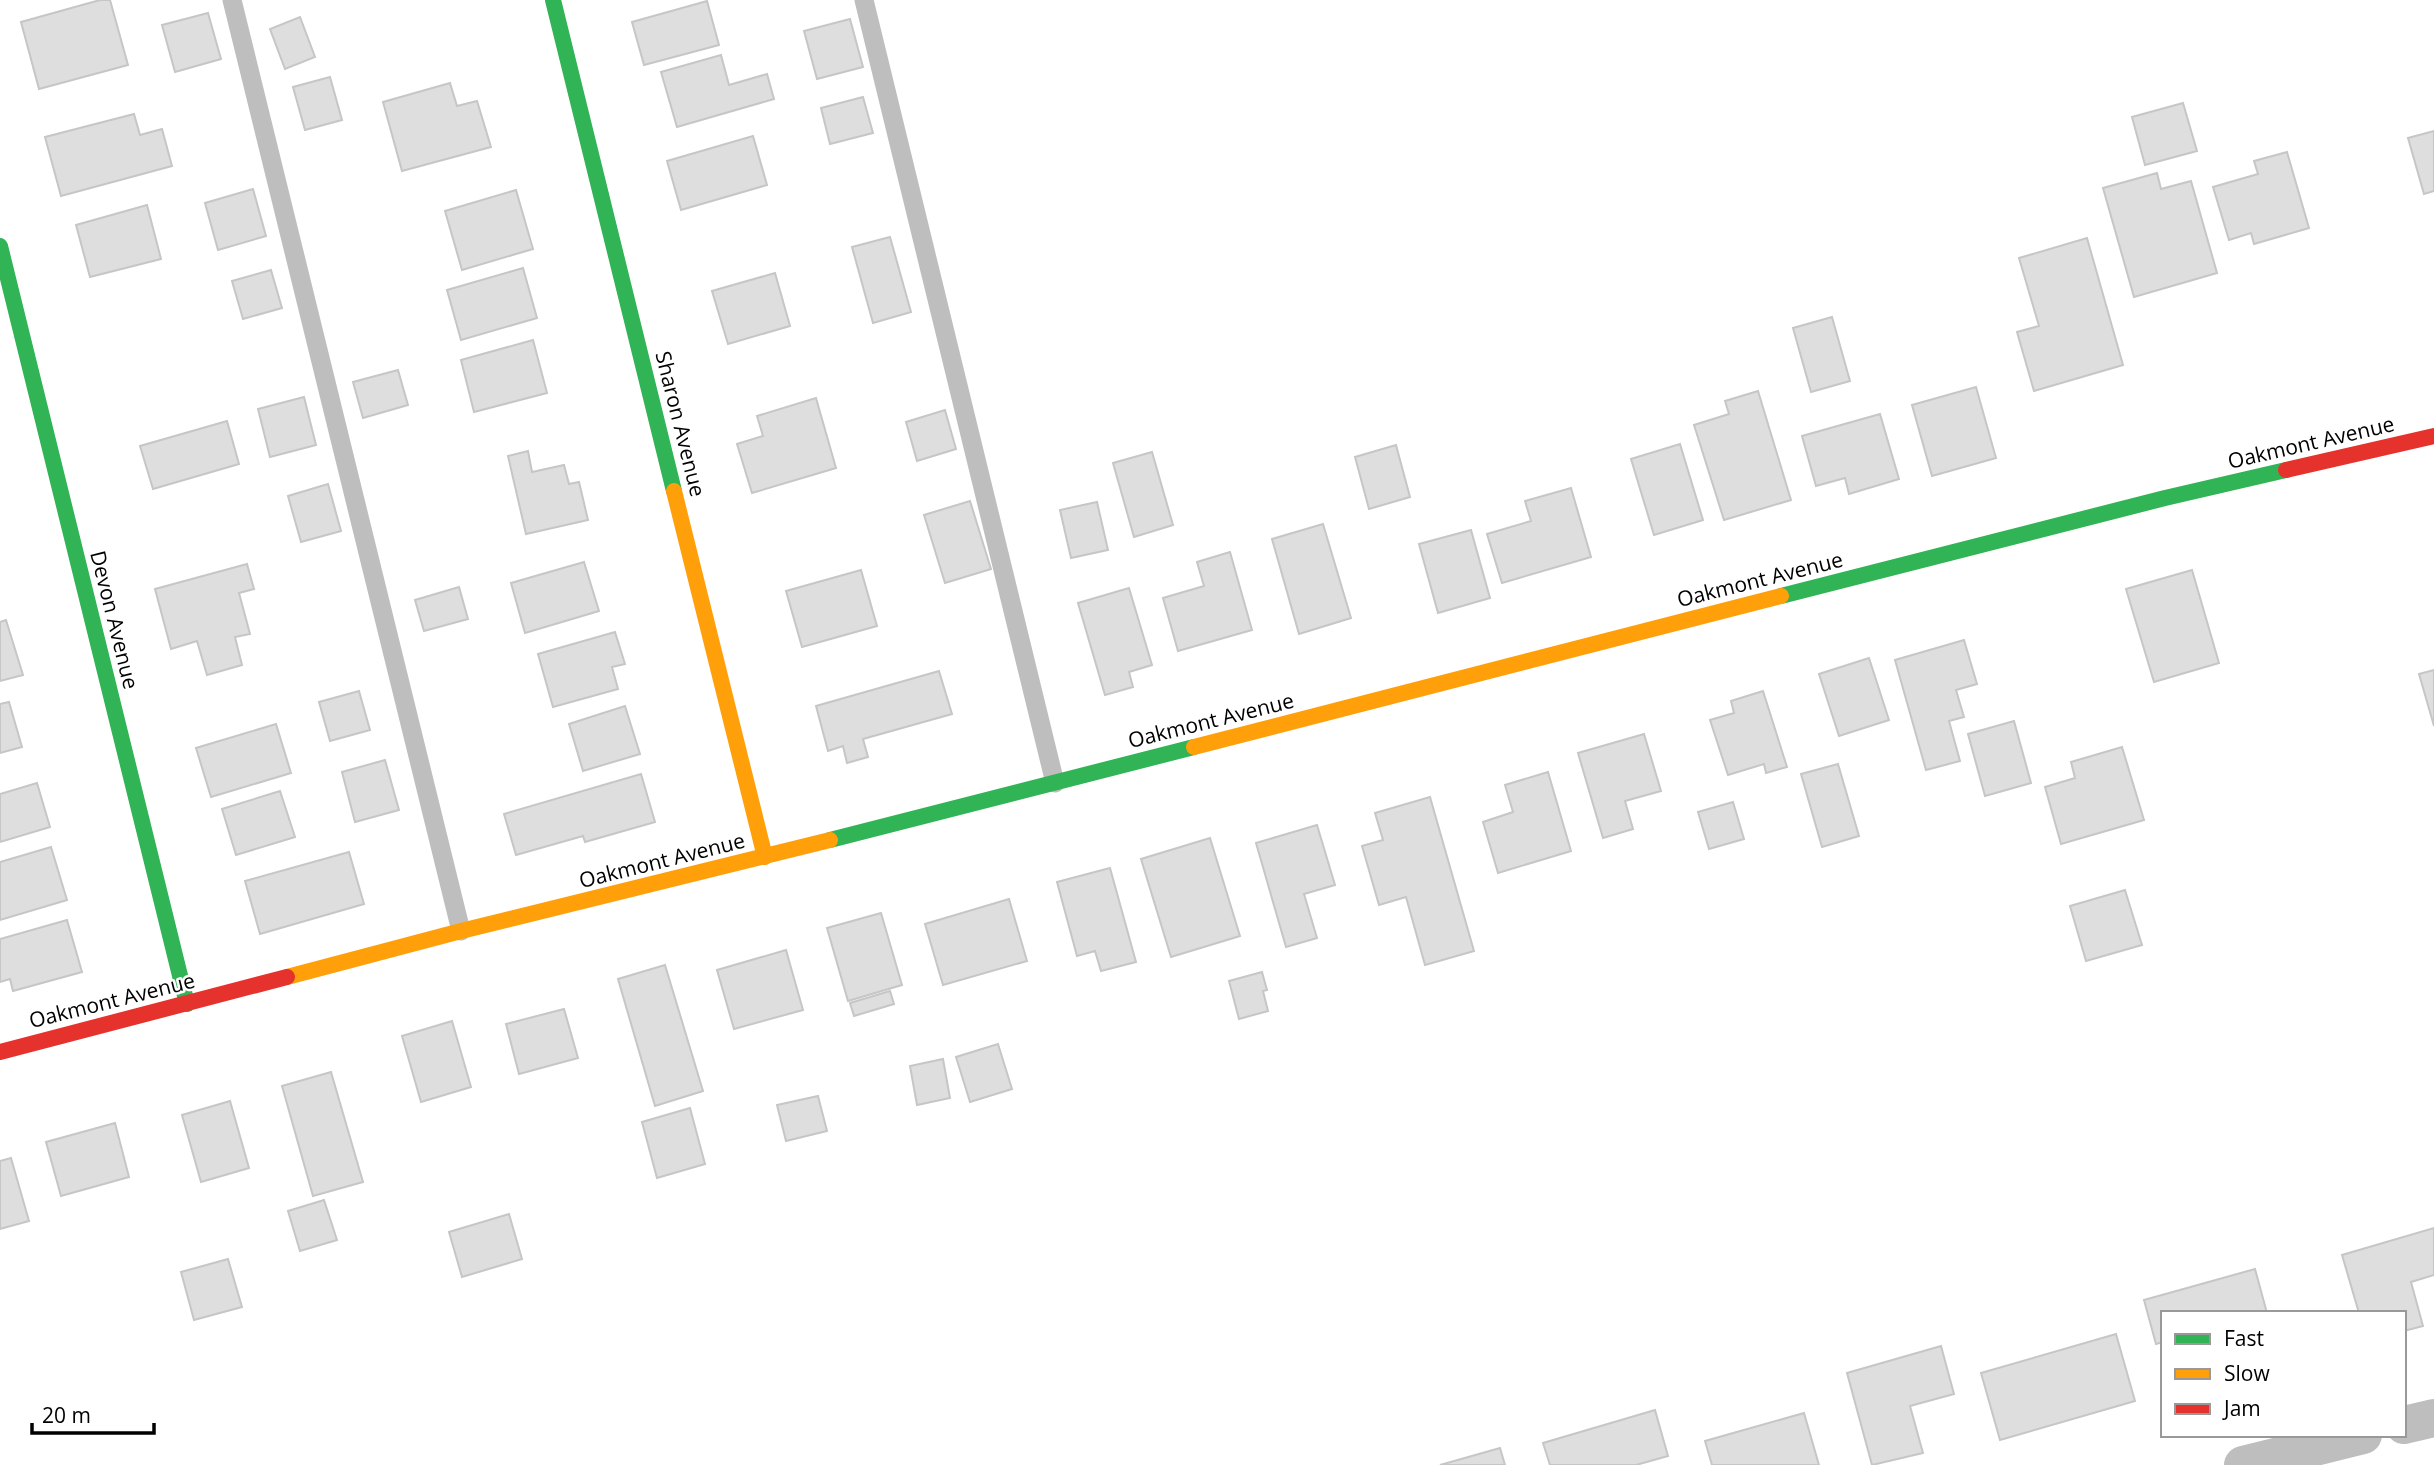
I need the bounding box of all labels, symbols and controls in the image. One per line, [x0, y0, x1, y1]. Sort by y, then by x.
street label: Sharon Avenue [649, 348, 713, 499]
street label: Oakmont Avenue [2225, 409, 2397, 475]
street label: Oakmont Avenue [1674, 545, 1846, 613]
street label: Devon Avenue [84, 548, 146, 692]
street label: Oakmont Avenue [1125, 686, 1297, 754]
street label: Oakmont Avenue [576, 826, 748, 894]
street label: Oakmont Avenue [26, 966, 198, 1034]
legend [2161, 1311, 2406, 1437]
text: Fast [2224, 1324, 2264, 1352]
text: Slow [2224, 1359, 2270, 1387]
scale bar [32, 1392, 154, 1436]
text: Jam [2222, 1394, 2261, 1422]
text: 20 m [42, 1401, 91, 1429]

